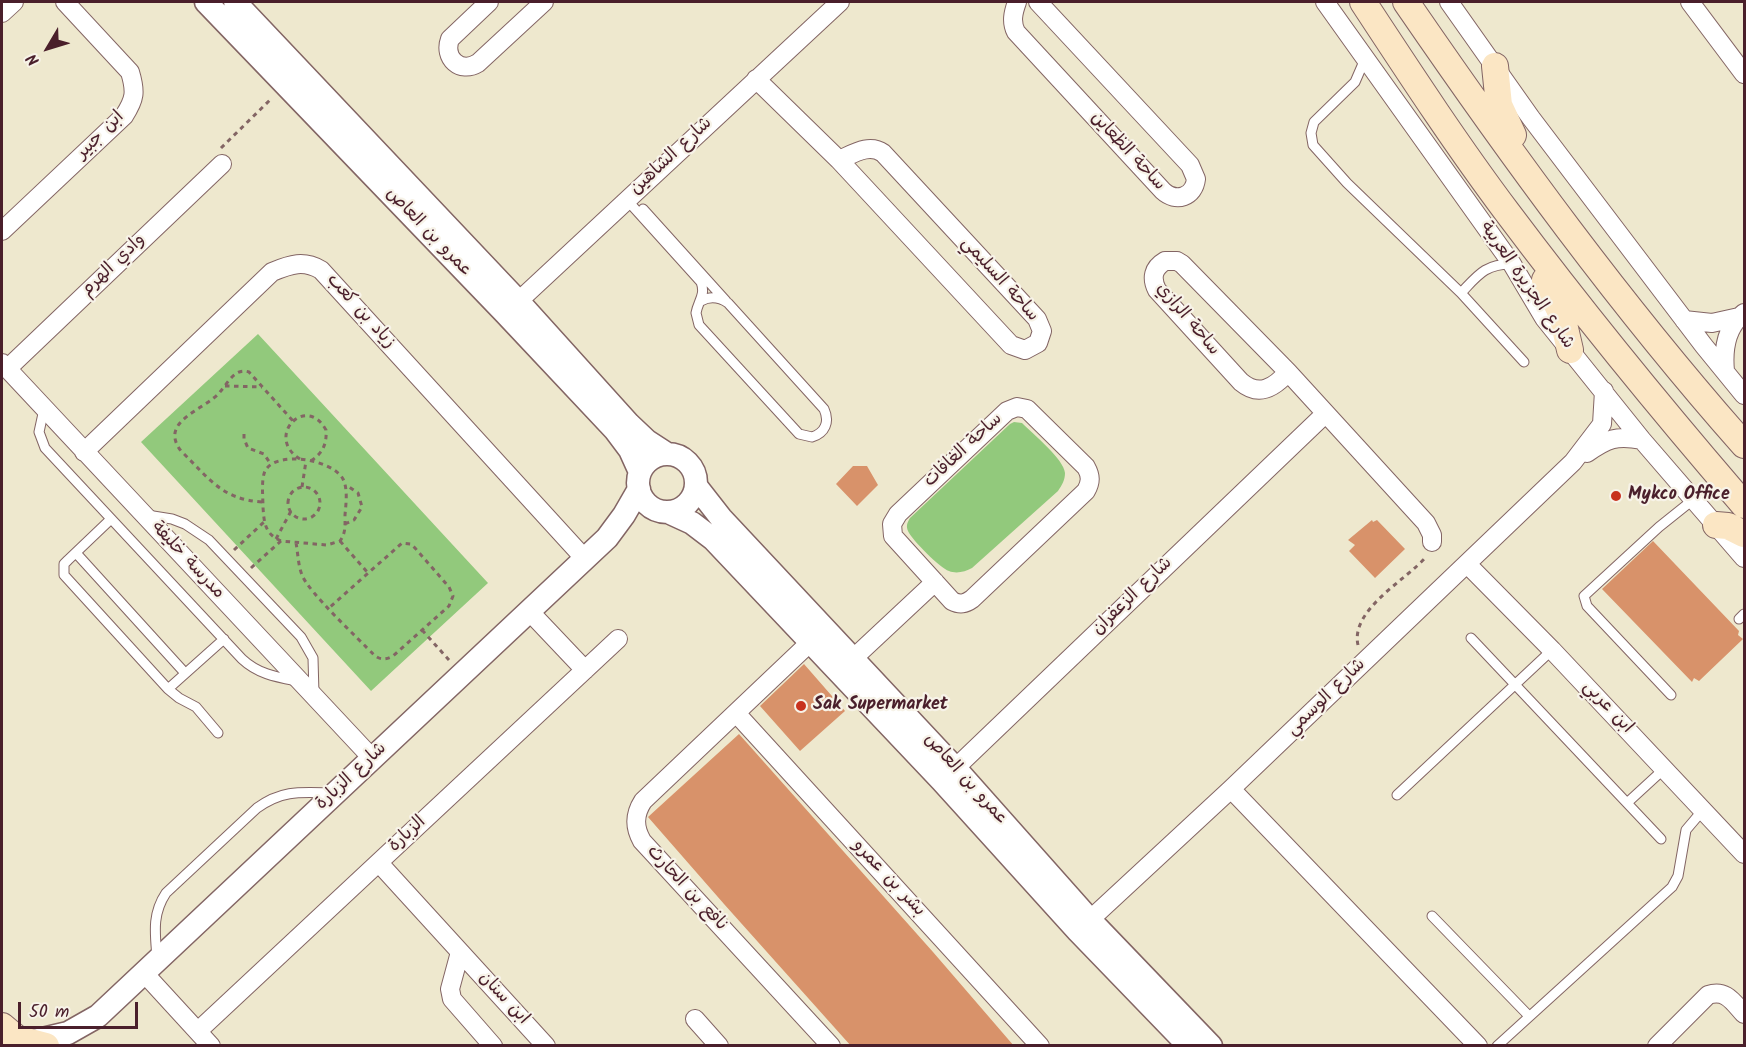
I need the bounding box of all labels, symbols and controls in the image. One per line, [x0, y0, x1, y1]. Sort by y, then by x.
north arrow [18, 18, 78, 78]
text: N [20, 48, 46, 71]
street label: ابن جبير [72, 107, 130, 165]
street label: ساحة الظعاين [1085, 108, 1169, 196]
street label: شارع الشاهين [626, 113, 718, 201]
street label: عمرو بن العاص [380, 184, 476, 282]
street label: شارع الجزيرة العربية [1474, 218, 1578, 354]
street label: وادي الهرم [77, 230, 151, 302]
street label: ساحة السليمي [955, 233, 1043, 327]
street label: زياد بن كعب [321, 270, 399, 354]
street label: ساحة الرازي [1150, 279, 1224, 361]
street label: ساحة الغافات [920, 409, 1008, 493]
place label: Mykco Office [1628, 485, 1730, 507]
marker: Mykco Office [1609, 489, 1623, 503]
street label: مدرسة خليفة [146, 518, 228, 604]
street label: شارع الزعفران [1088, 553, 1178, 641]
street label: شارع الوسمي [1283, 655, 1371, 741]
street label: ابن عربي [1577, 677, 1637, 739]
place label: Sak Supermarket [813, 695, 948, 717]
marker: Sak Supermarket [794, 699, 808, 713]
street label: عمرو بن العاص [918, 730, 1012, 830]
street label: شارع الزبارة [312, 739, 392, 815]
street label: الزبارة [385, 812, 431, 858]
street label: بشر بن عمرو [847, 836, 929, 922]
street label: نافع بن الحارث [641, 842, 731, 936]
street label: ابن سنان [473, 968, 533, 1030]
scale bar [21, 990, 141, 1028]
text: 50 m [29, 998, 69, 1027]

